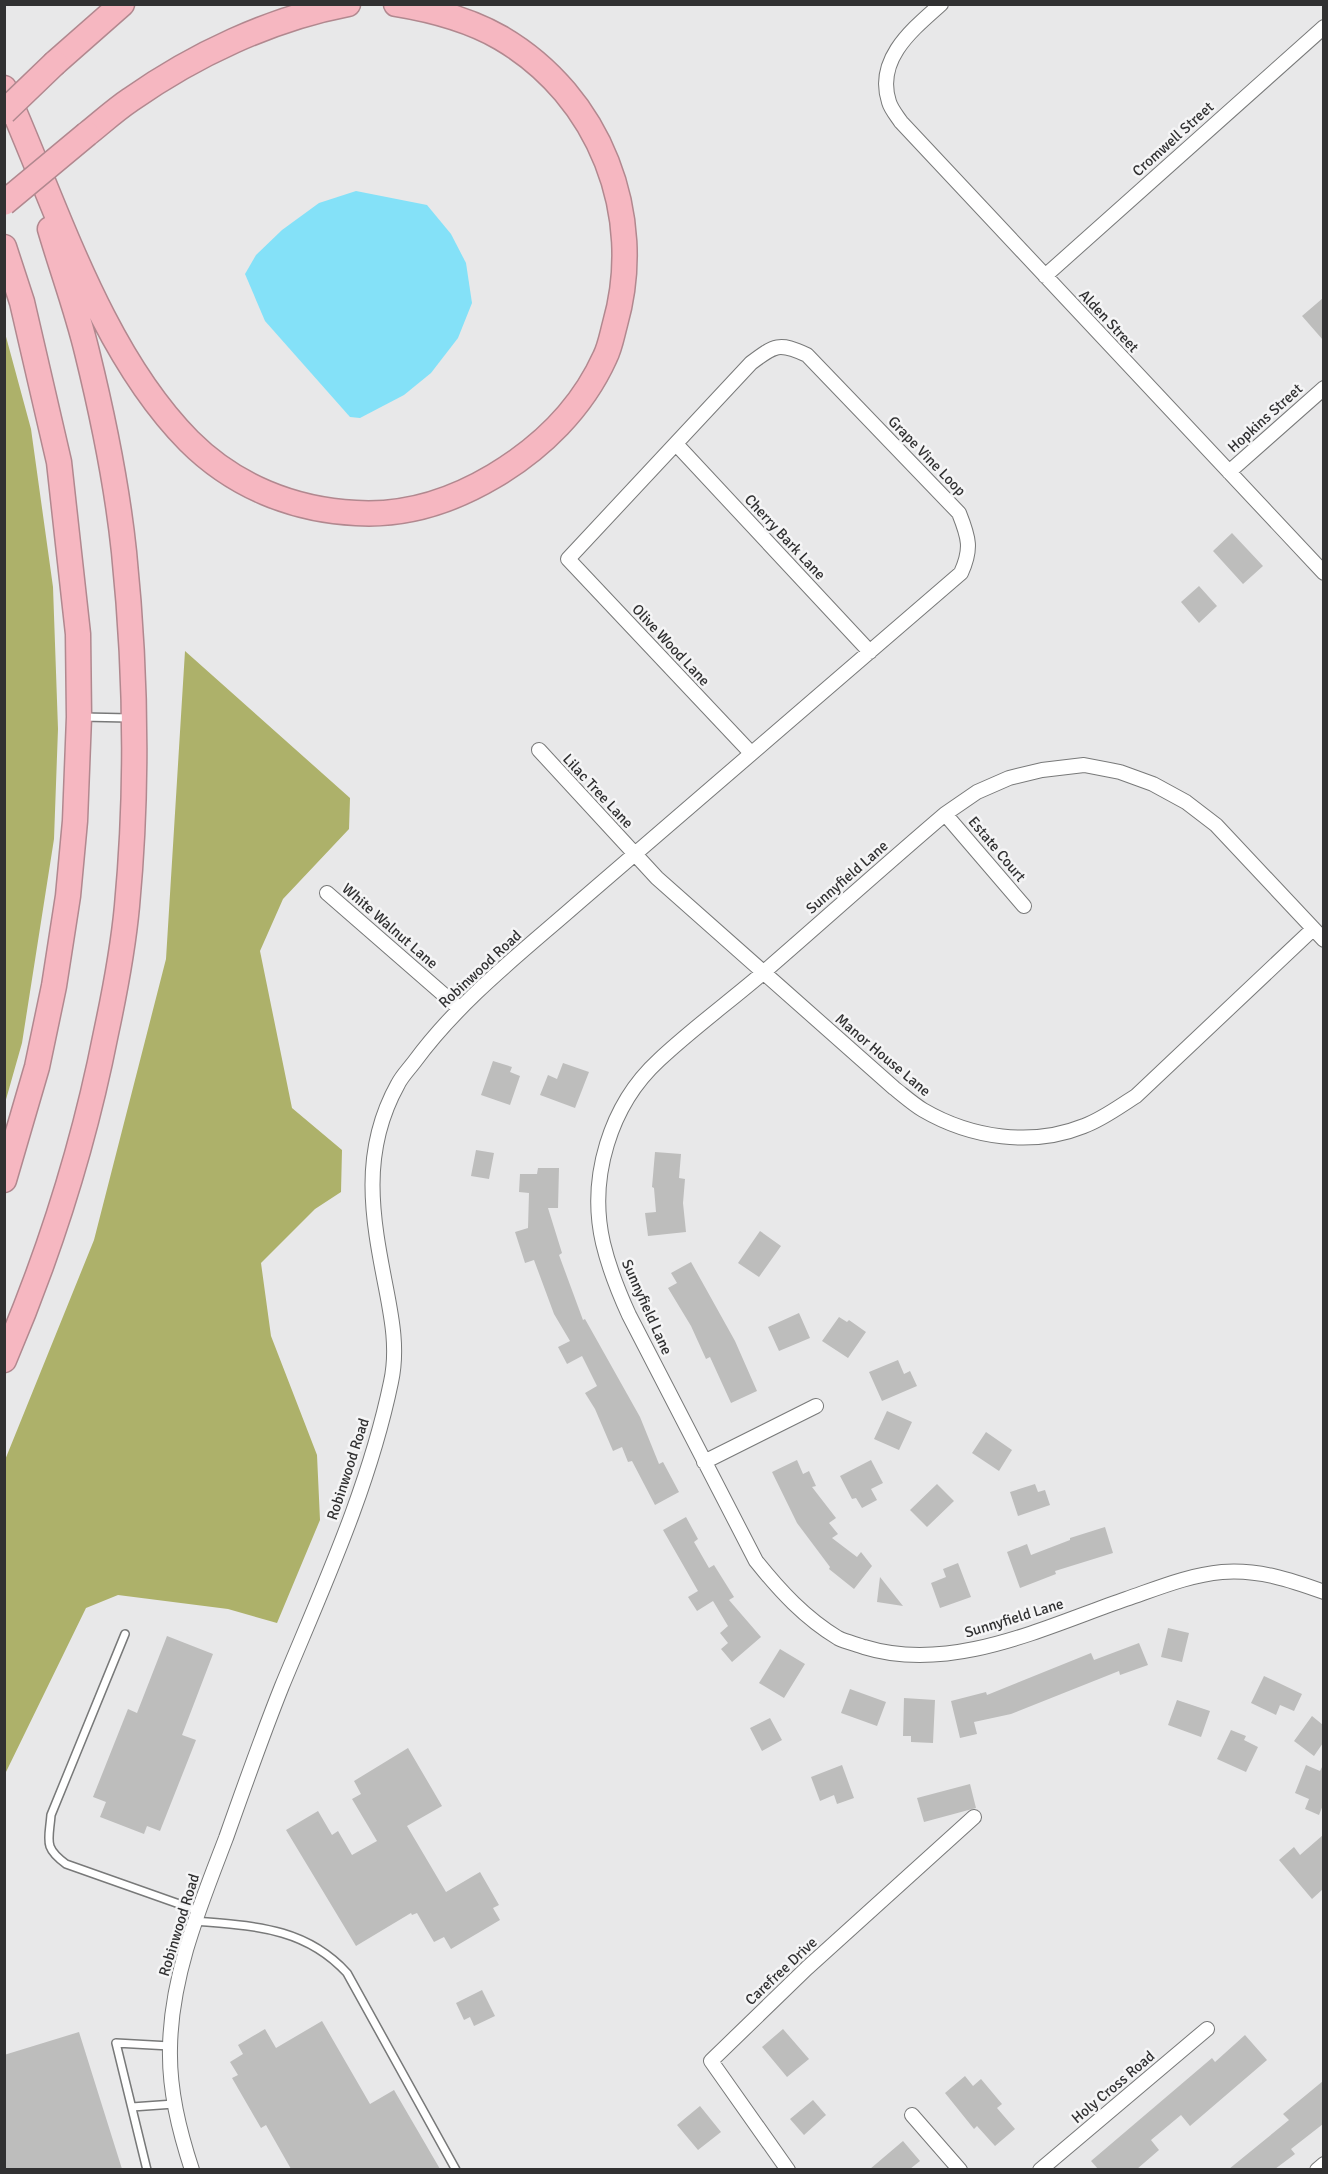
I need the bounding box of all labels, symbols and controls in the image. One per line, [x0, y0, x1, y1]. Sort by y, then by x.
street label: Cromwell Street [1129, 98, 1217, 180]
street label: Alden Street [1075, 286, 1143, 356]
street label: Hopkins Street [1224, 380, 1306, 456]
street label: Grape Vine Loop [884, 412, 970, 500]
street label: Cherry Bark Lane [741, 490, 829, 584]
street label: Olive Wood Lane [628, 600, 714, 690]
street label: Lilac Tree Lane [559, 750, 637, 832]
street label: Estate Court [964, 813, 1030, 885]
street label: Sunnyfield Lane [802, 837, 892, 917]
street label: White Walnut Lane [338, 880, 442, 972]
street label: Robinwood Road [435, 926, 525, 1012]
street label: Manor House Lane [832, 1010, 934, 1100]
street label: Sunnyfield Lane [618, 1256, 676, 1358]
street label: Robinwood Road [323, 1416, 373, 1522]
street label: Sunnyfield Lane [962, 1594, 1066, 1642]
street label: Robinwood Road [155, 1872, 203, 1978]
street label: Carefree Drive [741, 1933, 821, 2009]
street label: Holy Cross Road [1068, 2047, 1158, 2127]

